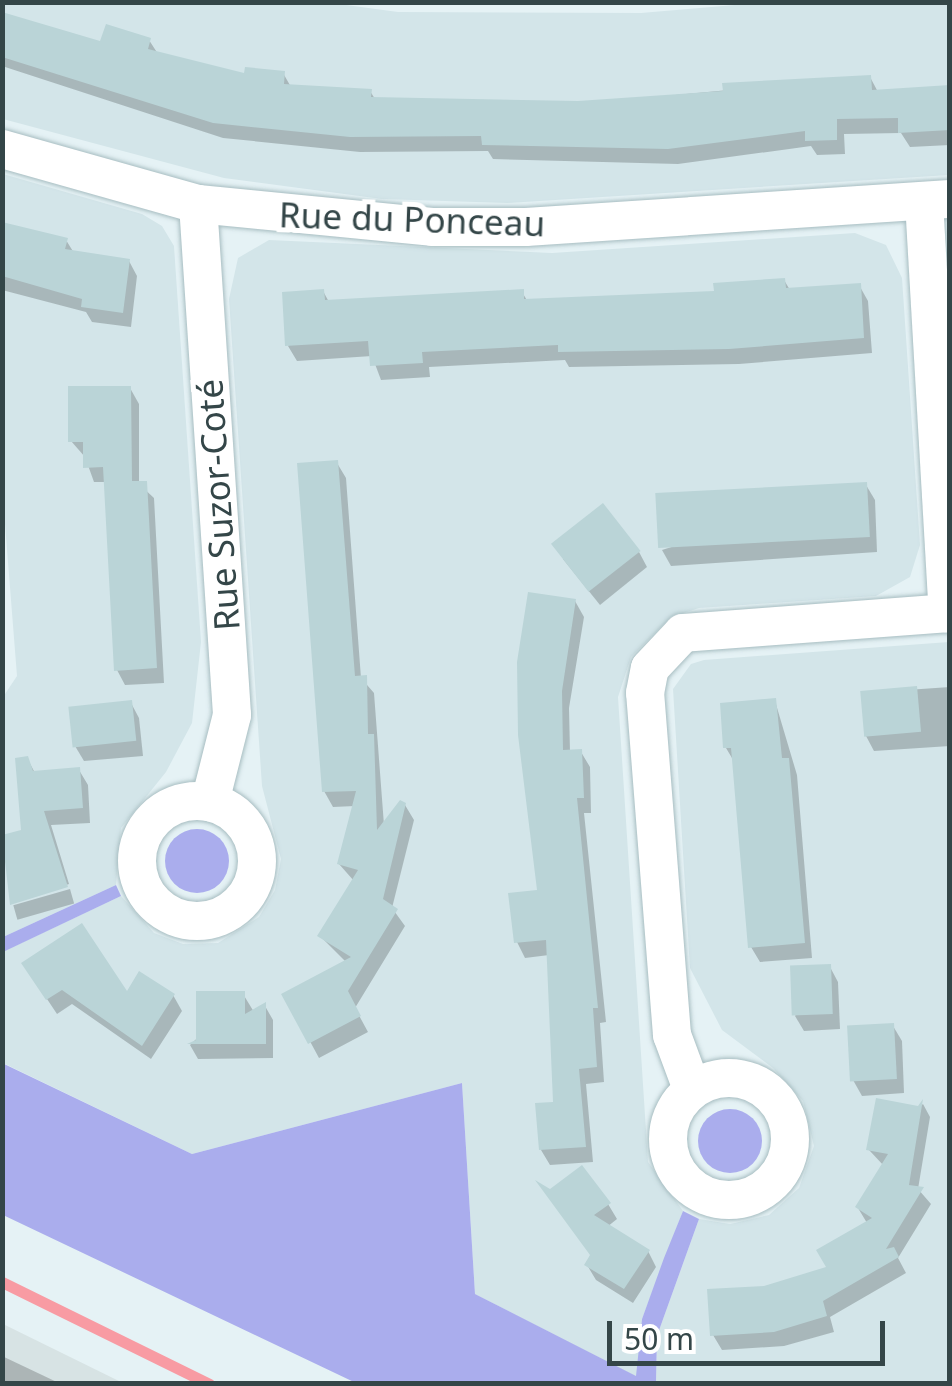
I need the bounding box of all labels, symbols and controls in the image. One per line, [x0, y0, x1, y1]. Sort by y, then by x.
street label: Rue du Ponceau [278, 193, 546, 245]
street label: Rue Suzor-Coté [188, 378, 248, 632]
scale bar [612, 1301, 890, 1363]
text: 50 m [624, 1318, 694, 1359]

